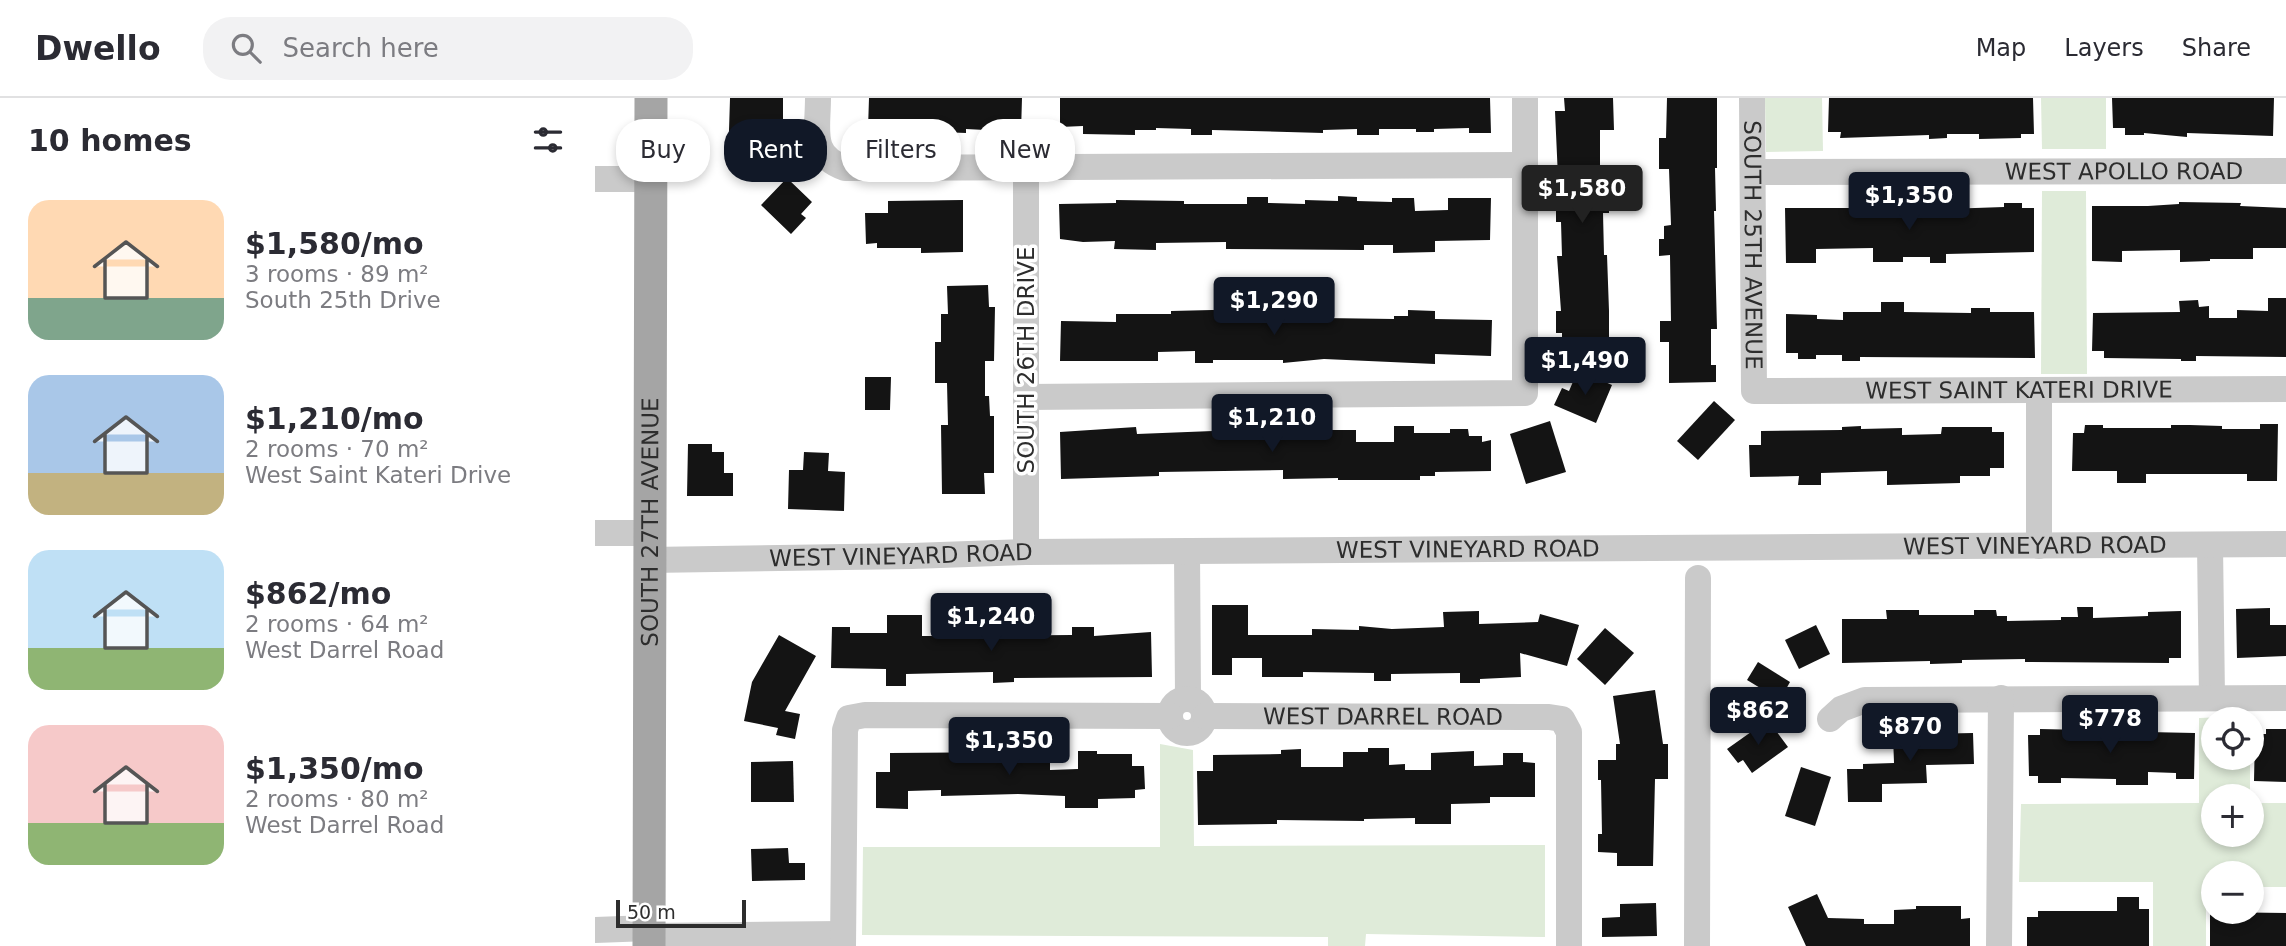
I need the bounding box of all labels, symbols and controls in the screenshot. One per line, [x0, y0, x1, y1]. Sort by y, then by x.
search box [203, 17, 693, 80]
text: Dwello [35, 29, 161, 68]
icon: search [227, 29, 265, 67]
text: Search here [283, 33, 439, 63]
text: Map [1976, 34, 2026, 62]
text: Layers [2064, 34, 2144, 62]
text: Share [2182, 34, 2251, 62]
chip: Buy [616, 119, 710, 182]
chip: Rent [724, 119, 827, 182]
chip: Filters [841, 119, 961, 182]
chip: New [975, 119, 1075, 182]
street label: SOUTH 25TH AVENUE [1739, 120, 1767, 370]
icon: filters [529, 121, 567, 159]
text: 10 homes [28, 123, 192, 158]
street label: WEST APOLLO ROAD [2005, 158, 2243, 185]
pin: $1,580 [1525, 166, 1639, 225]
pin: $1,350 [1852, 172, 1966, 232]
text: $1,580 [1538, 175, 1626, 201]
text: $1,350 [1865, 182, 1953, 208]
text: $1,580/mo [245, 226, 424, 261]
icon: home [84, 228, 168, 312]
street label: SOUTH 26TH DRIVE [1013, 247, 1039, 473]
text: 3 rooms · 89 m² [245, 261, 429, 287]
pin: $1,290 [1217, 278, 1331, 337]
text: South 25th Drive [245, 287, 441, 313]
text: $1,290 [1230, 287, 1318, 313]
pin: $1,490 [1528, 338, 1642, 397]
text: $1,490 [1541, 347, 1629, 373]
street label: WEST SAINT KATERI DRIVE [1865, 376, 2173, 404]
pin: $1,210 [1215, 394, 1329, 454]
street label: SOUTH 27TH AVENUE [637, 397, 663, 647]
text: $1,210/mo [245, 401, 424, 436]
icon: home [84, 403, 168, 487]
text: $1,210 [1228, 404, 1316, 430]
text: 2 rooms · 70 m² [245, 436, 429, 462]
text: West Saint Kateri Drive [245, 462, 511, 488]
street label: WEST VINEYARD ROAD [1903, 532, 2167, 559]
street label: WEST VINEYARD ROAD [1336, 535, 1600, 563]
street label: WEST VINEYARD ROAD [769, 539, 1033, 571]
text: $862/mo [245, 576, 391, 611]
icon: home [84, 578, 168, 662]
pin: $1,240 [934, 594, 1048, 653]
text: $1,240 [947, 603, 1035, 629]
text: 2 rooms · 64 m² [245, 611, 429, 637]
text: West Darrel Road [245, 637, 444, 663]
pin: $862 [1717, 688, 1799, 747]
pin: $778 [2069, 696, 2151, 755]
text: $862 [1726, 697, 1790, 723]
street label: WEST DARREL ROAD [1263, 703, 1503, 730]
pin: $870 [1869, 704, 1951, 763]
text: $778 [2078, 705, 2142, 731]
map controls [2201, 707, 2264, 924]
button: locate [2201, 707, 2264, 770]
text: $870 [1878, 713, 1942, 739]
pin: $1,350 [952, 718, 1066, 777]
text: $1,350 [965, 727, 1053, 753]
text: $1,350/mo [245, 751, 424, 786]
icon: home [84, 753, 168, 837]
button: + [2201, 784, 2264, 847]
text: 2 rooms · 80 m² [245, 786, 429, 812]
text: West Darrel Road [245, 812, 444, 838]
button: − [2201, 861, 2264, 924]
scale bar [616, 897, 745, 929]
text: 50 m [627, 901, 676, 923]

